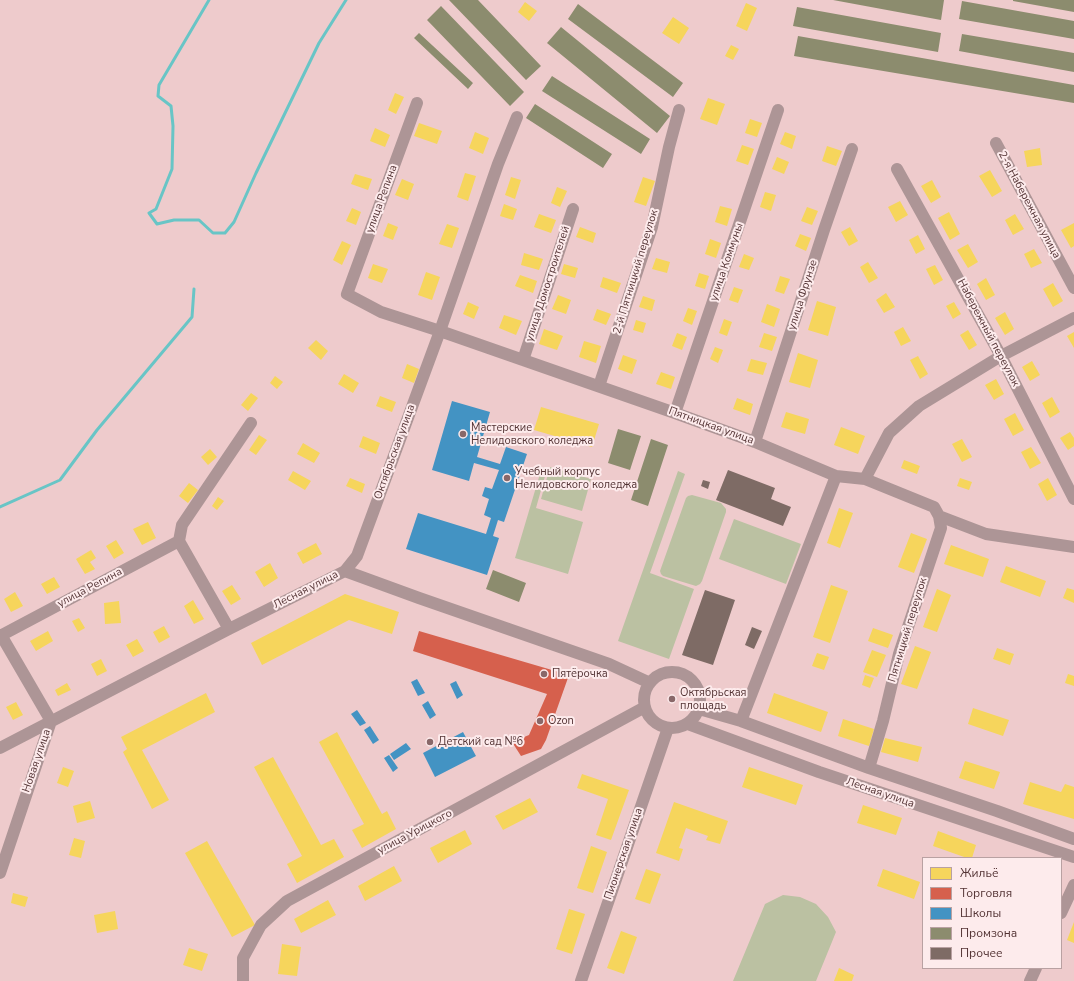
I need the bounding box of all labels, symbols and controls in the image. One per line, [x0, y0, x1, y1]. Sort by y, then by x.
street label: 2-я Набережная улица [995, 149, 1063, 261]
street label: улица Репина [364, 163, 400, 235]
street label: 2-й Пятницкий переулок [611, 208, 661, 336]
street label: улица Коммуны [707, 221, 747, 303]
street label: улица Домостроителей [523, 225, 573, 343]
street label: улица Фрунзе [785, 258, 821, 332]
street label: Набережный переулок [954, 277, 1022, 389]
street label: Октябрьская улица [372, 403, 418, 501]
street label: Пятницкая улица [667, 404, 755, 448]
place label: Мастерские Нелидовского коледжа [471, 421, 593, 447]
marker: Мастерские Нелидовского коледжа [458, 429, 468, 439]
place label: Учебный корпус Нелидовского коледжа [515, 465, 637, 491]
marker: Учебный корпус Нелидовского коледжа [502, 473, 512, 483]
street label: улица Репина [55, 565, 125, 611]
street label: Лесная улица [271, 568, 341, 612]
street label: Пятницкий переулок [886, 576, 930, 684]
place label: Пятёрочка [552, 667, 608, 681]
marker: Пятёрочка [539, 669, 549, 679]
place label: Октябрьская площадь [680, 686, 747, 712]
marker: Октябрьская площадь [667, 694, 677, 704]
place label: Ozon [548, 714, 574, 728]
marker: Ozon [535, 716, 545, 726]
street label: Новая улица [20, 728, 54, 794]
place label: Детский сад №6 [438, 735, 523, 749]
marker: Детский сад №6 [425, 737, 435, 747]
street label: Лесная улица [844, 775, 916, 811]
street label: Пионерская улица [602, 806, 646, 902]
street label: улица Урицкого [375, 807, 455, 857]
legend [922, 857, 1062, 969]
text: Жильё [960, 865, 998, 881]
text: Торговля [960, 885, 1012, 901]
text: Школы [960, 905, 1001, 921]
text: Промзона [960, 925, 1017, 941]
text: Прочее [960, 945, 1003, 961]

